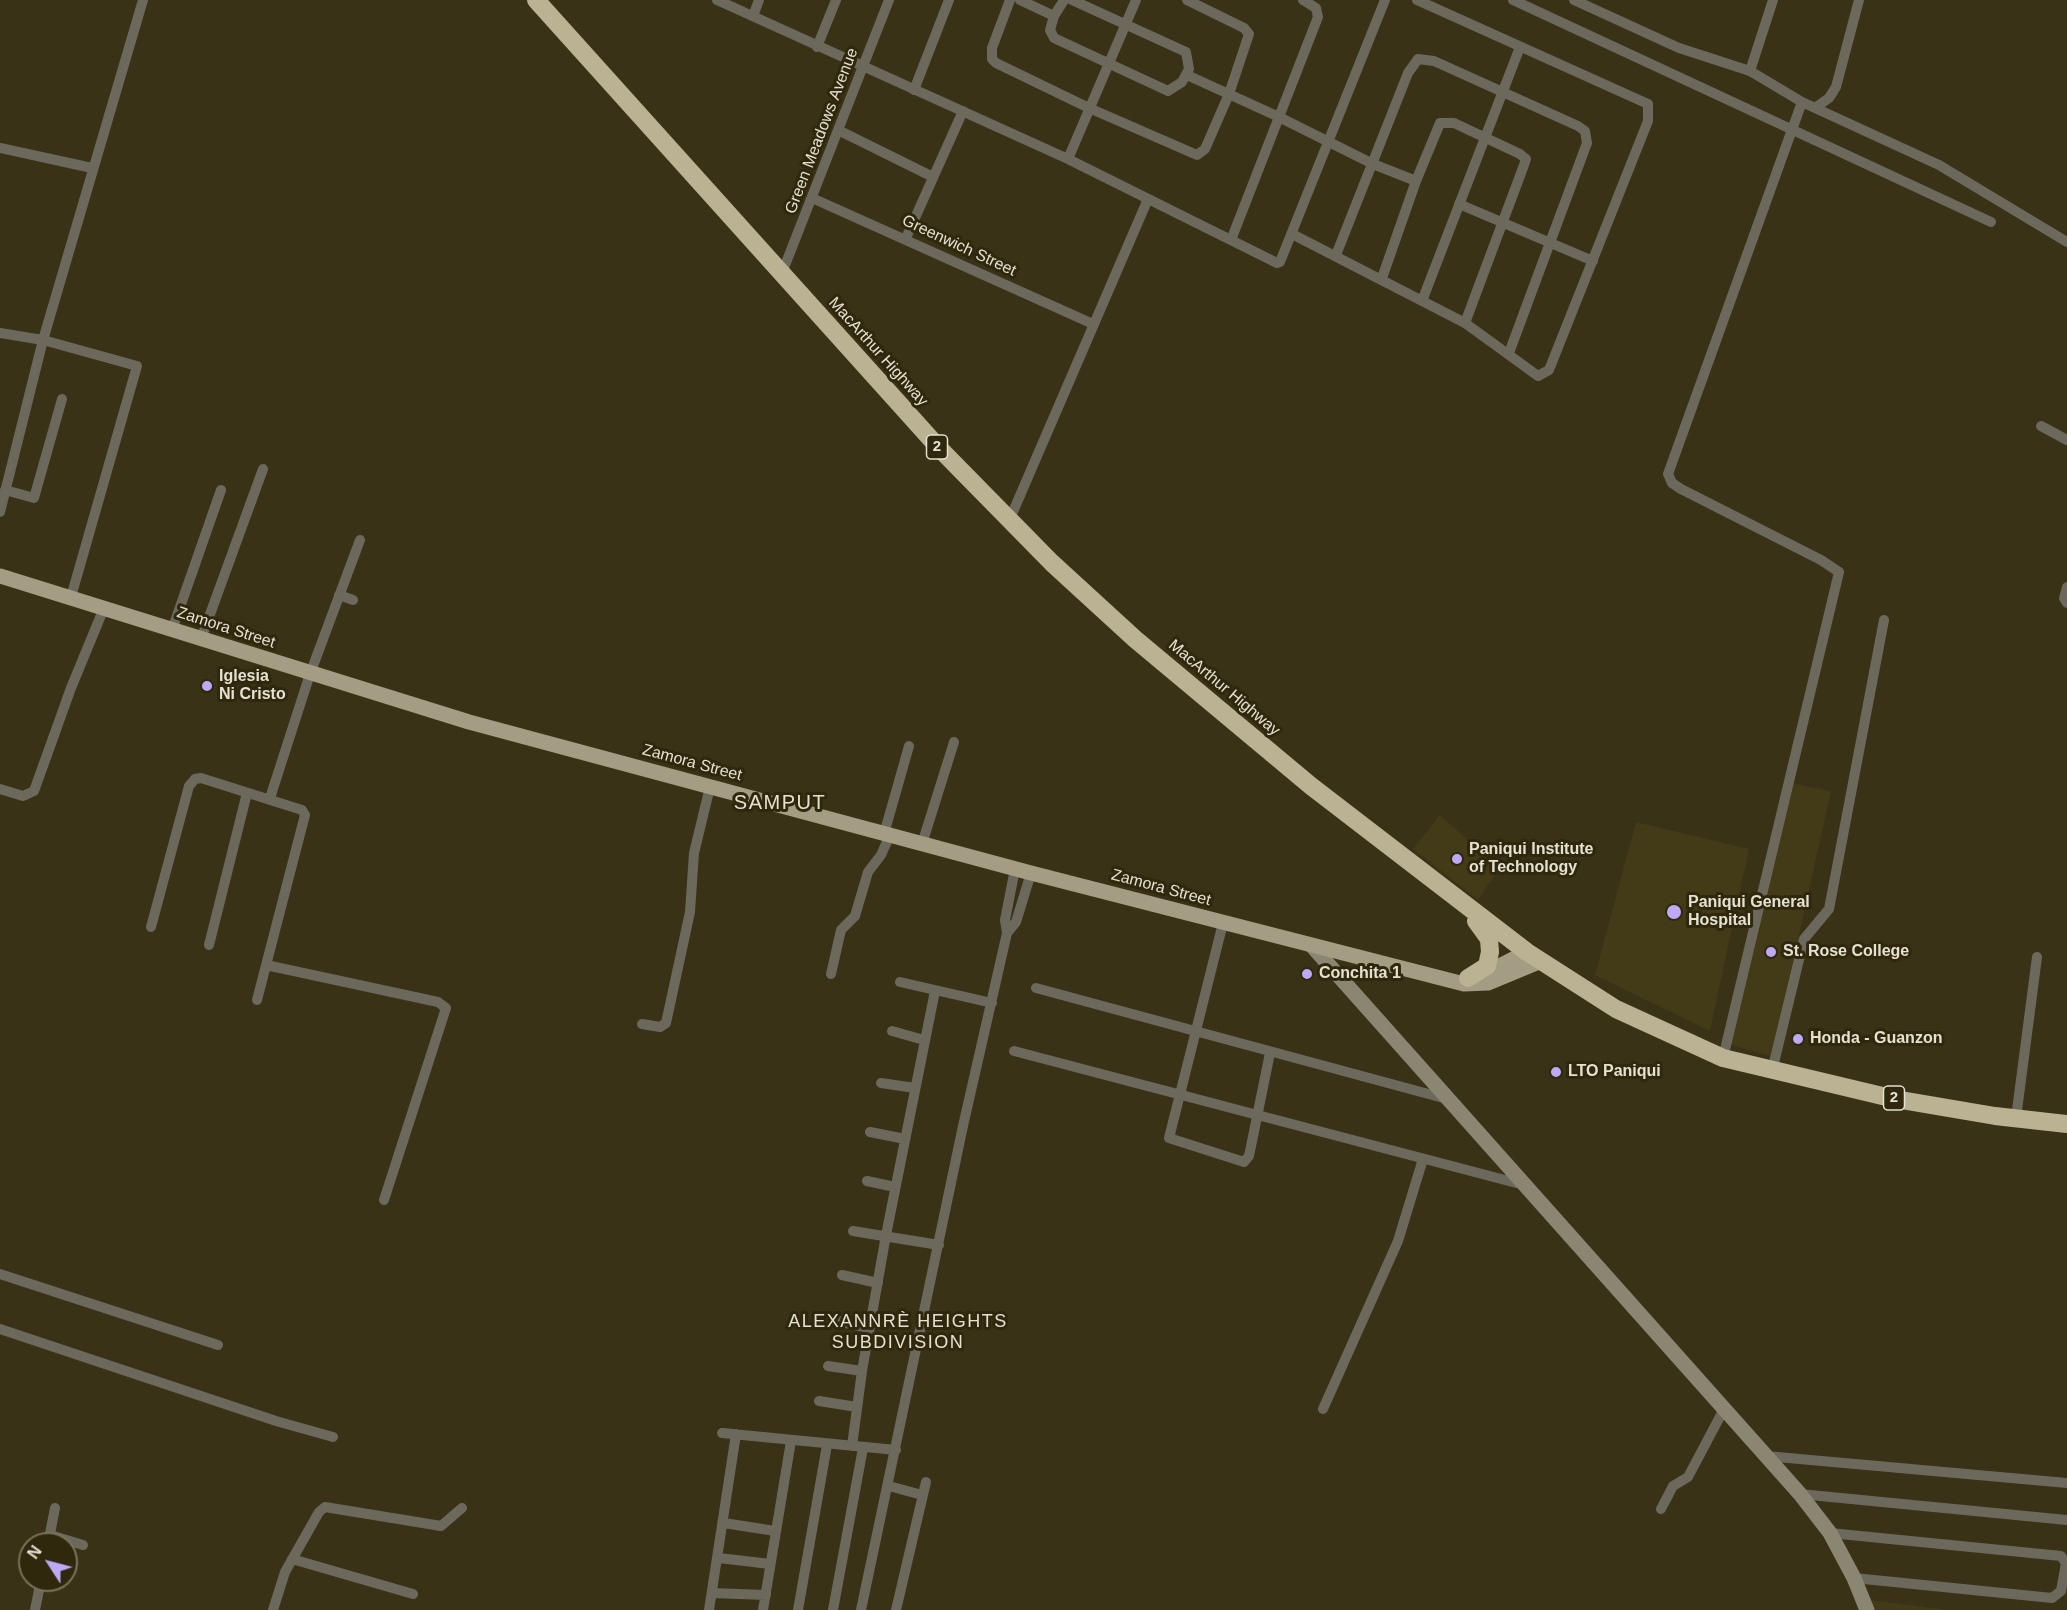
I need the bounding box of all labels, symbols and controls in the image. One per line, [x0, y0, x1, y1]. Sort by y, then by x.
street label: Green Meadows Avenue [782, 45, 862, 217]
street label: Greenwich Street [899, 211, 1019, 281]
street label: MacArthur Highway [824, 294, 932, 410]
road number: 2 [926, 435, 948, 459]
street label: Zamora Street [174, 603, 278, 653]
street label: MacArthur Highway [1164, 636, 1284, 740]
place label: Iglesia Ni Cristo [219, 667, 286, 705]
marker: Iglesia Ni Cristo [200, 679, 214, 693]
street label: Zamora Street [640, 740, 744, 786]
district label: SAMPUT [734, 791, 826, 815]
place label: Paniqui Institute of Technology [1469, 840, 1593, 878]
marker: Paniqui Institute of Technology [1450, 852, 1464, 866]
street label: Zamora Street [1109, 865, 1213, 911]
place label: Paniqui General Hospital [1688, 893, 1810, 931]
marker: Paniqui General Hospital [1665, 903, 1683, 921]
place label: St. Rose College [1783, 942, 1909, 962]
marker: St. Rose College [1764, 945, 1778, 959]
place label: Conchita 1 [1319, 964, 1401, 984]
marker: Conchita 1 [1300, 967, 1314, 981]
place label: Honda - Guanzon [1810, 1029, 1942, 1049]
marker: Honda - Guanzon [1791, 1032, 1805, 1046]
place label: LTO Paniqui [1568, 1062, 1661, 1082]
marker: LTO Paniqui [1549, 1065, 1563, 1079]
road number: 2 [1884, 1086, 1904, 1110]
district label: ALEXANNRÈ HEIGHTS SUBDIVISION [788, 1311, 1008, 1354]
north arrow [18, 1532, 78, 1592]
text: N [24, 1543, 45, 1562]

